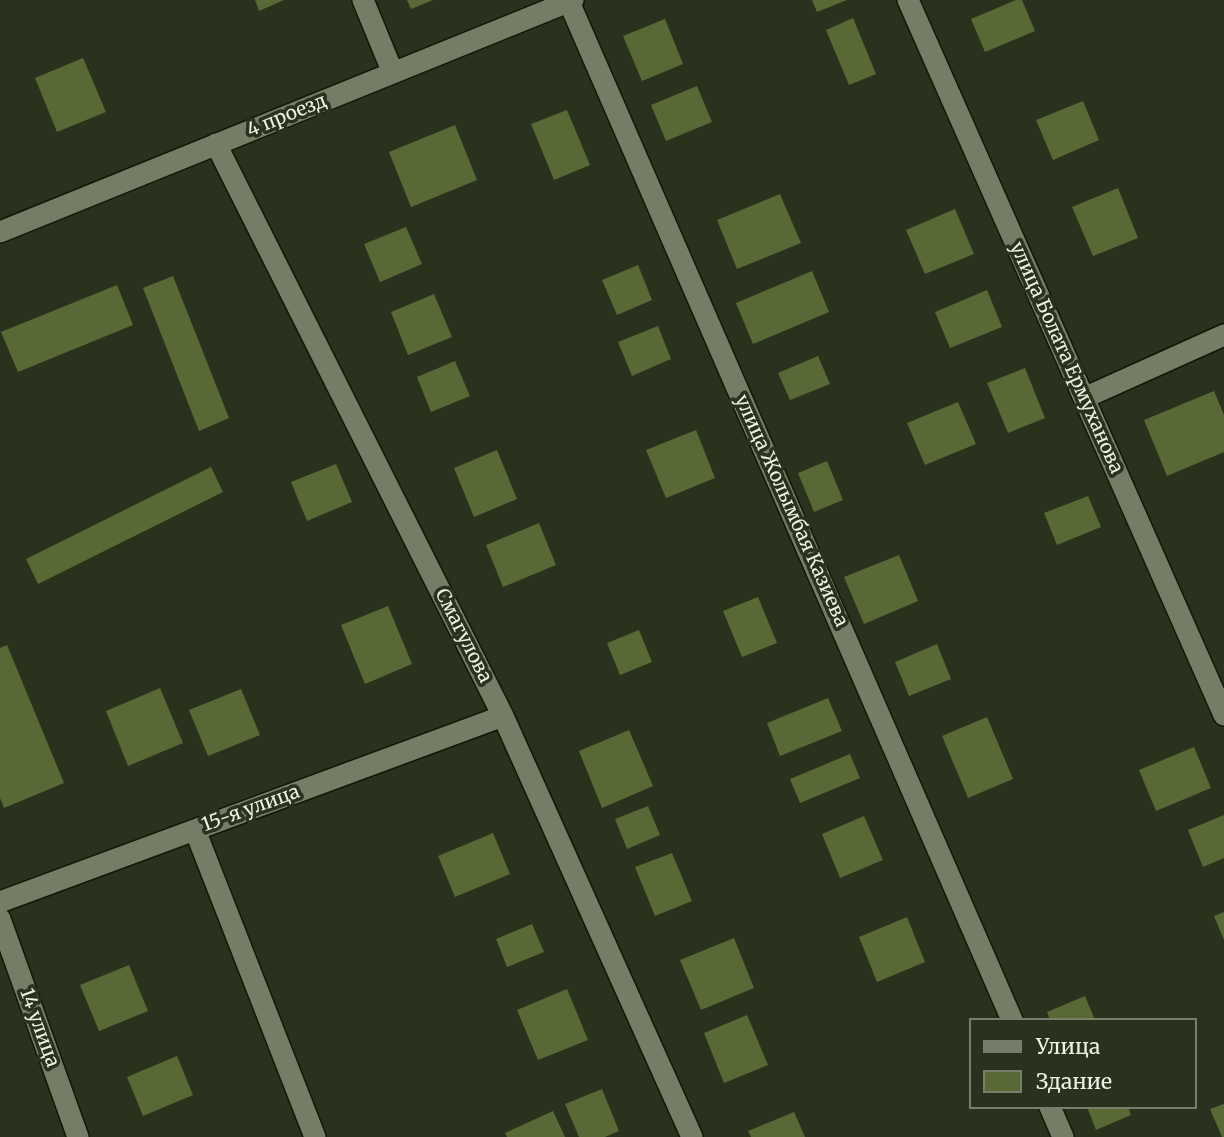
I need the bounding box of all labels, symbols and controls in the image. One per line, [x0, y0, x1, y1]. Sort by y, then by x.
street label: 4 проезд [244, 90, 330, 142]
street label: улица Болата Ермуханова [1005, 239, 1127, 477]
street label: улица Жолымбая Казиева [729, 392, 853, 630]
street label: Смагулова [430, 585, 496, 687]
street label: 15-я улица [199, 781, 303, 837]
street label: 14 улица [14, 986, 64, 1070]
legend [968, 1018, 1196, 1109]
text: Улица [1036, 1033, 1100, 1060]
text: Здание [1036, 1068, 1112, 1095]

